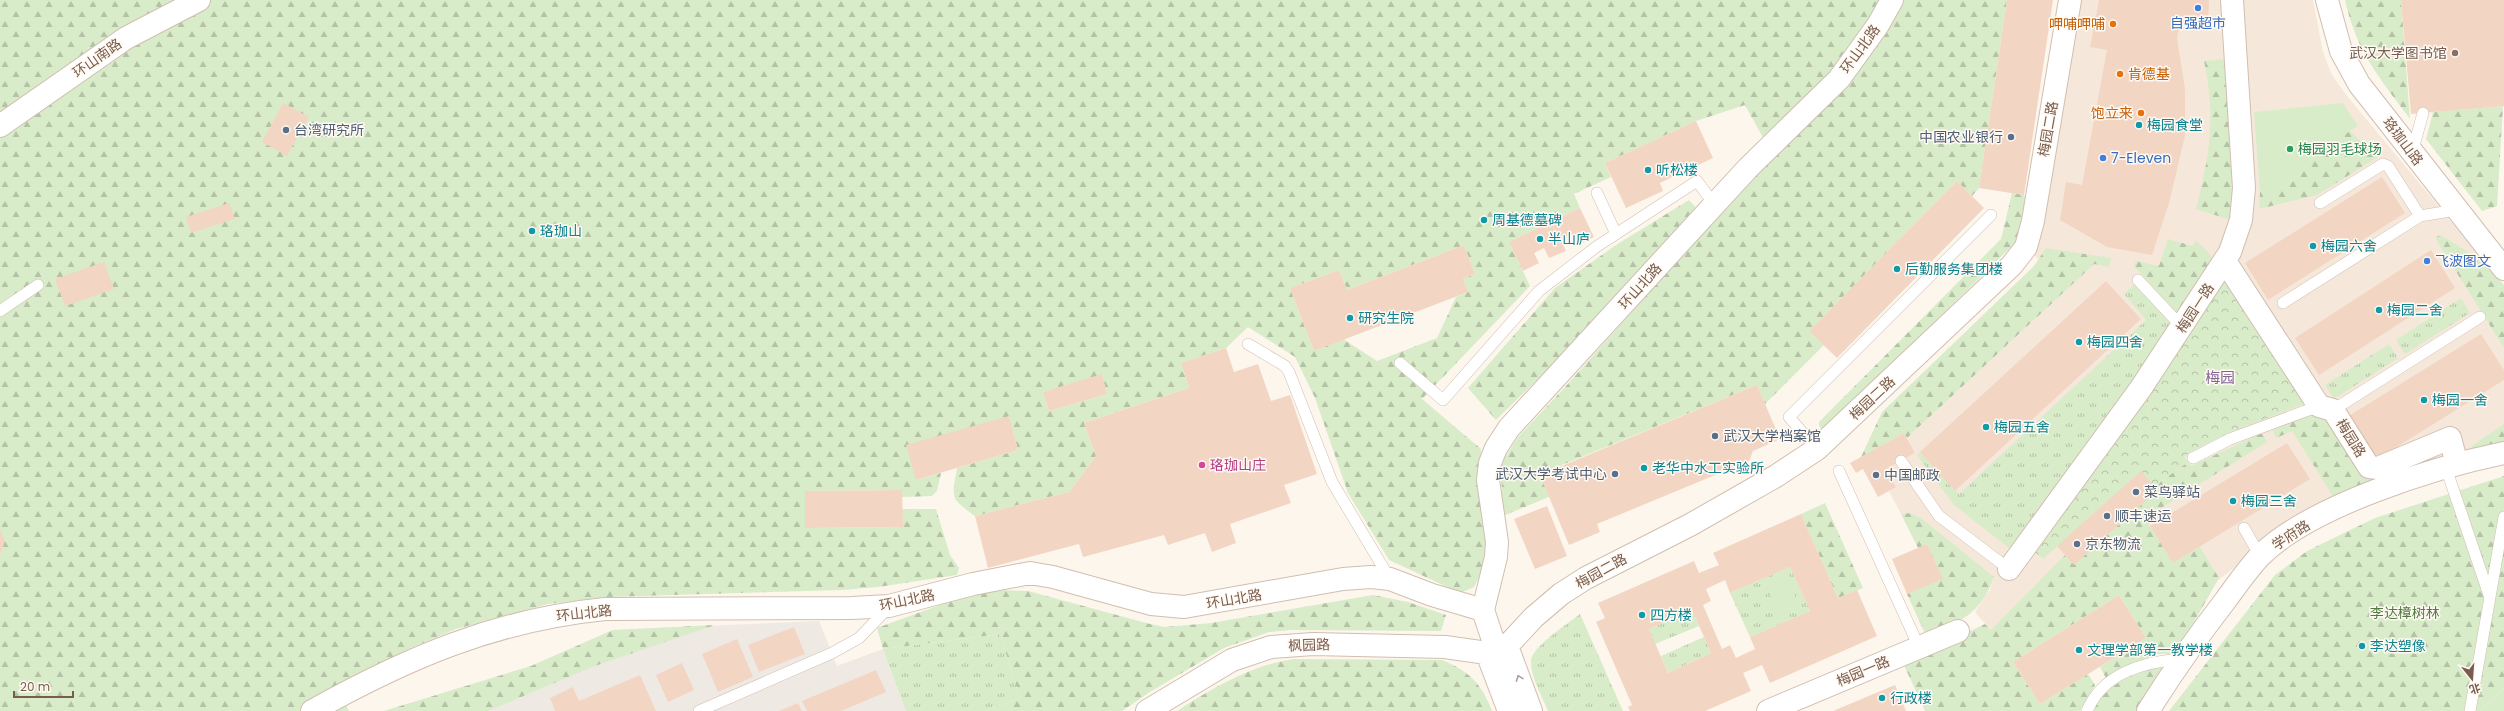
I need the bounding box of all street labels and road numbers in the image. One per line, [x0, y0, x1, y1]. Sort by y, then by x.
street label: 环山北路 [1835, 20, 1885, 78]
street label: 环山南路 [68, 34, 126, 82]
street label: 梅园二路 [2033, 100, 2063, 158]
street label: 珞珈山路 [2378, 113, 2428, 169]
street label: 环山北路 [1614, 259, 1666, 313]
street label: 梅园一路 [2171, 279, 2219, 337]
street label: 梅园二路 [1845, 372, 1899, 424]
street label: 梅园路 [2331, 415, 2371, 461]
street label: 学府路 [2268, 515, 2314, 555]
street label: 梅园二路 [1572, 549, 1630, 593]
street label: 环山北路 [878, 584, 936, 616]
street label: 环山北路 [1205, 584, 1263, 614]
street label: 环山北路 [555, 600, 613, 626]
street label: 枫园路 [1288, 634, 1330, 656]
street label: 梅园一路 [1833, 651, 1893, 691]

